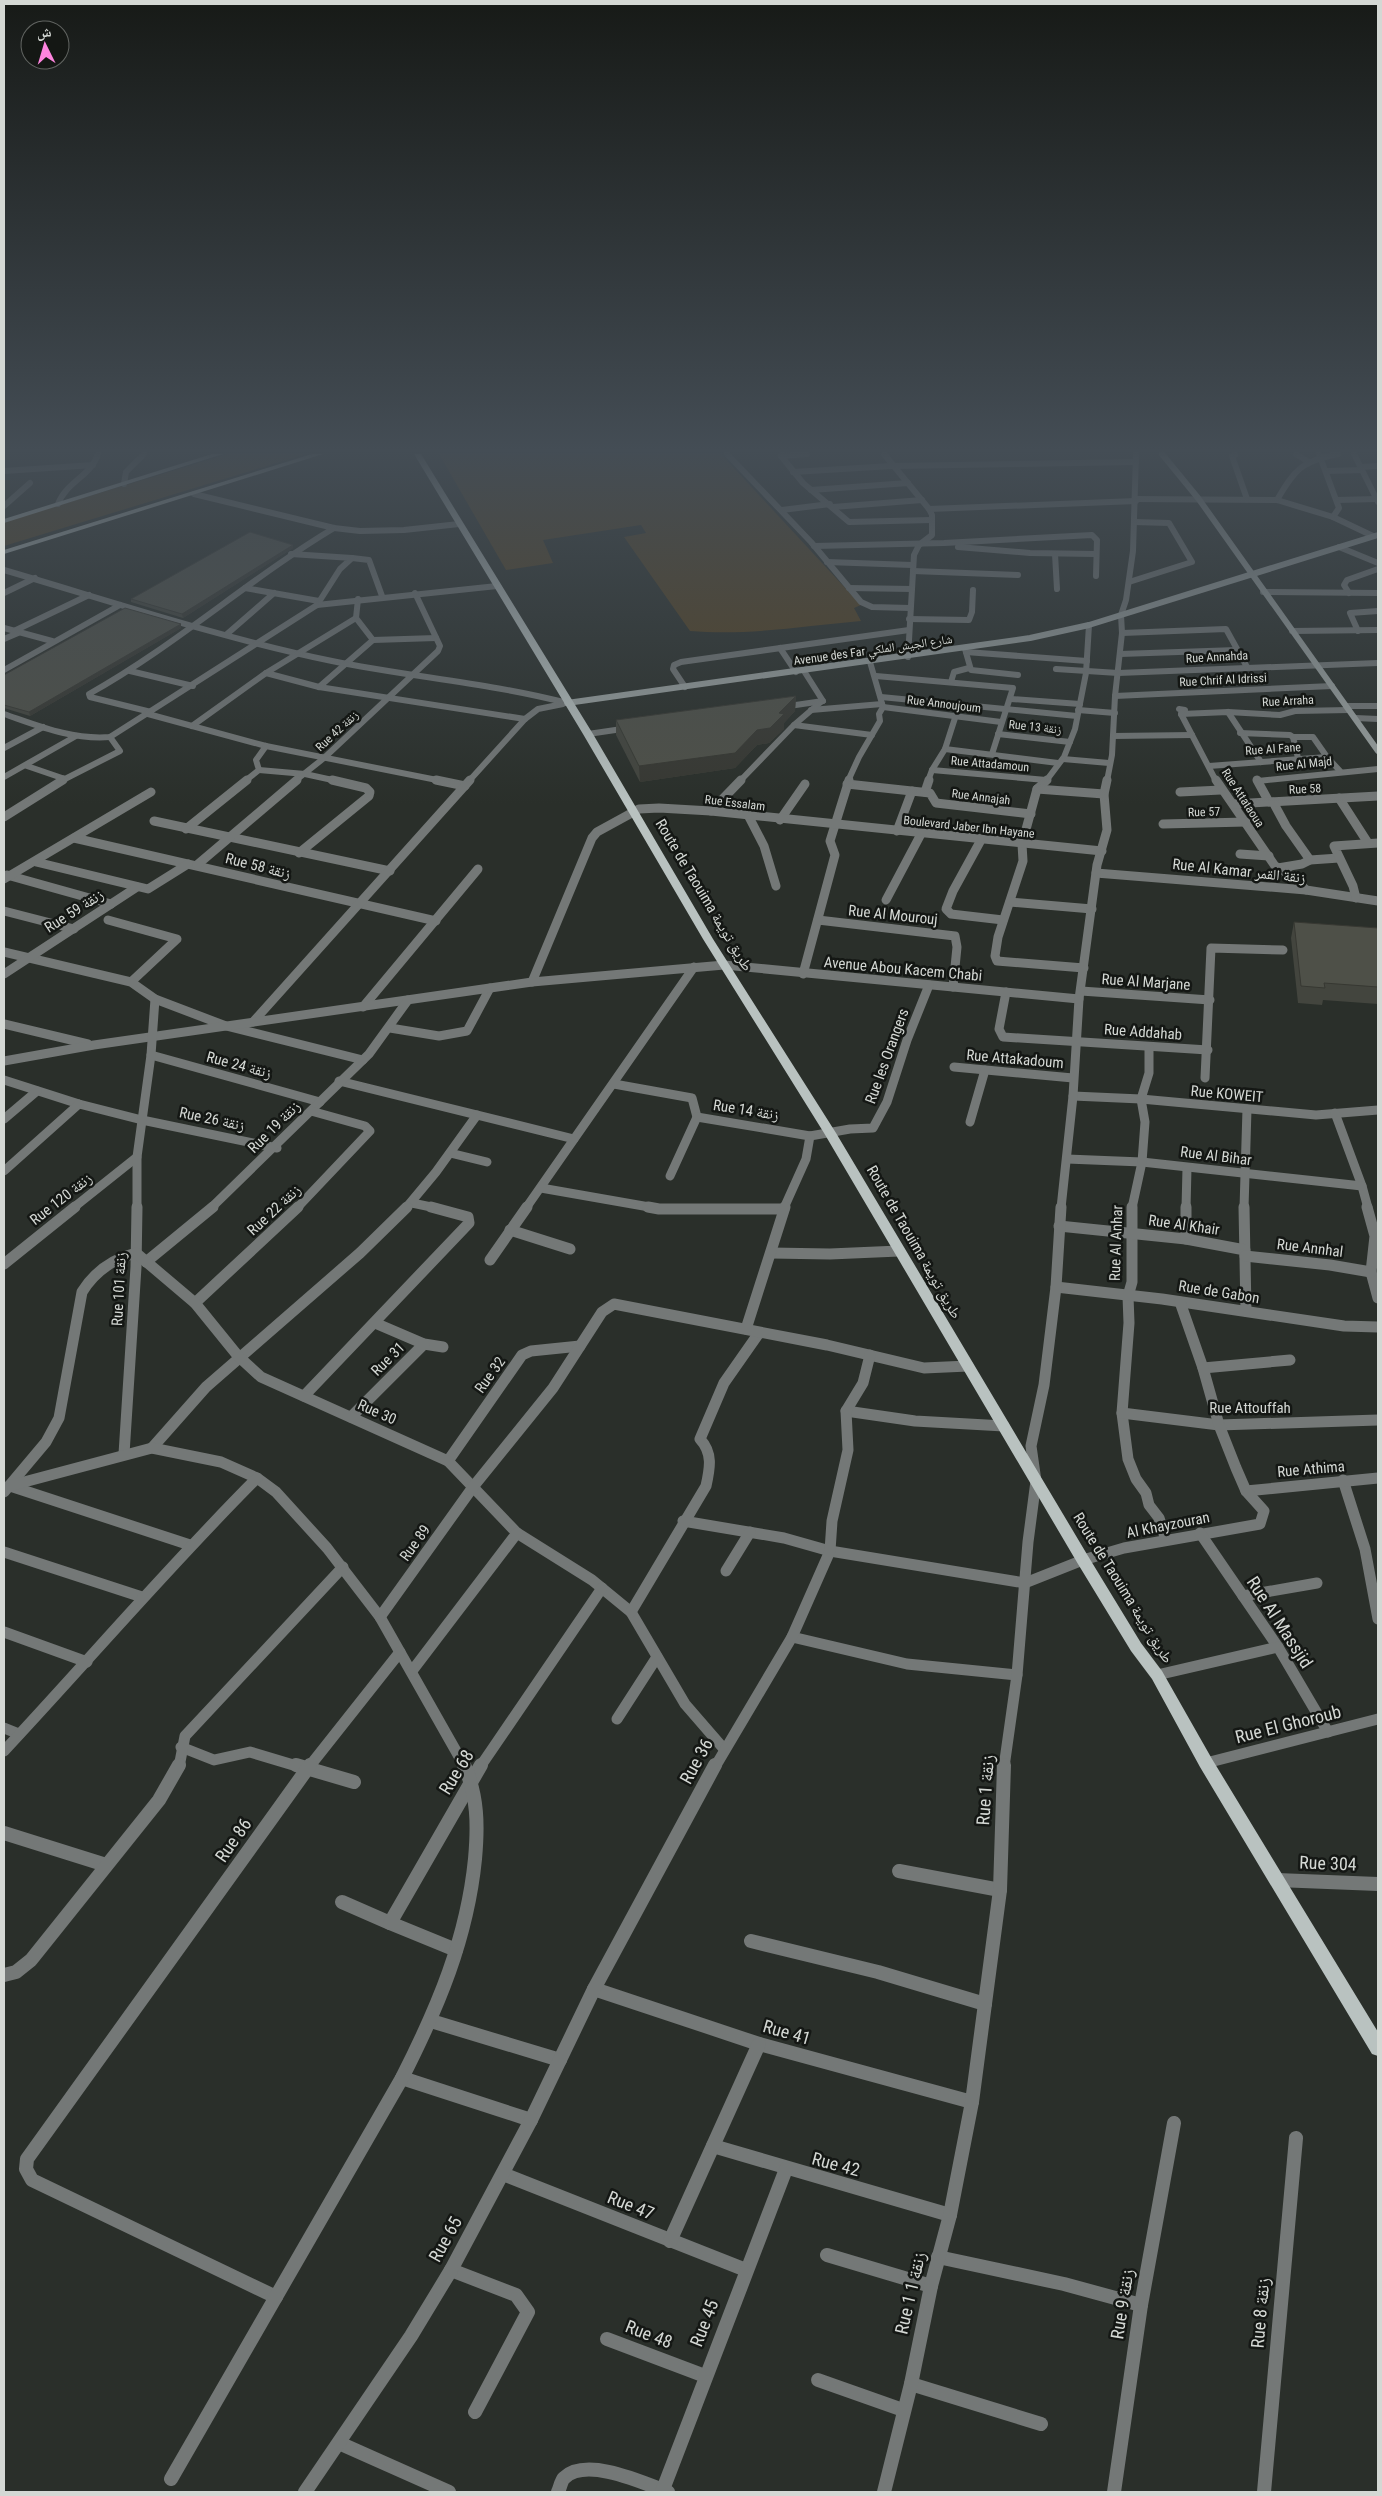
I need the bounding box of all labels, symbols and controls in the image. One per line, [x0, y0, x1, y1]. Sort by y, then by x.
north arrow [20, 20, 70, 70]
text: ش [36, 23, 52, 42]
street label: Avenue des Far شارع الجيش الملكي [793, 632, 954, 671]
street label: Rue Annahda [1186, 648, 1249, 666]
street label: Rue Chrif Al Idrissi [1179, 671, 1267, 689]
street label: Rue Annoujoum [906, 693, 982, 715]
street label: Rue Arraha [1262, 693, 1314, 709]
street label: Rue 42 زنقة [313, 708, 361, 754]
street label: Rue 13 زنقة [1008, 717, 1063, 737]
street label: Rue Al Fane [1245, 740, 1302, 758]
street label: Rue Attadamoun [950, 754, 1030, 774]
street label: Rue Al Majd [1275, 754, 1333, 774]
street label: Rue Attataoua [1219, 766, 1267, 830]
street label: Rue 58 [1288, 781, 1322, 797]
street label: Rue Annajah [951, 786, 1011, 808]
street label: Rue Essalam [704, 792, 766, 814]
street label: Rue 57 [1188, 804, 1221, 820]
street label: Boulevard Jaber Ibn Hayane [903, 813, 1036, 841]
street label: Route de Taouima طريق تويمة [651, 816, 757, 975]
street label: Rue 58 زنقة [224, 849, 293, 883]
street label: Rue Al Kamar زنقة القمر [1171, 855, 1307, 887]
street label: Rue 59 زنقة [41, 885, 107, 937]
street label: Rue Al Mourouj [847, 901, 939, 929]
street label: Avenue Abou Kacem Chabi [823, 953, 983, 985]
street label: Rue Al Marjane [1101, 970, 1191, 994]
street label: Rue les Orangers [861, 1006, 913, 1106]
street label: Rue Addahab [1103, 1020, 1183, 1044]
street label: Rue Attakadoum [966, 1046, 1064, 1072]
street label: Rue 24 زنقة [205, 1048, 274, 1082]
street label: Rue KOWEIT [1190, 1082, 1264, 1106]
street label: Rue 14 زنقة [712, 1096, 780, 1124]
street label: Rue 19 زنقة [244, 1097, 304, 1157]
street label: Rue 26 زنقة [178, 1103, 247, 1135]
street label: Rue Al Bihar [1179, 1143, 1253, 1169]
street label: Route de Taouima طريق تويمة [862, 1162, 965, 1322]
street label: Rue 120 زنقة [26, 1169, 96, 1229]
street label: Rue 22 زنقة [244, 1181, 305, 1239]
street label: Rue Al Anhar [1106, 1204, 1126, 1281]
street label: Rue Al Khair [1147, 1211, 1221, 1239]
street label: Rue Annhal [1276, 1235, 1344, 1261]
street label: Rue 101 زنقة [108, 1251, 130, 1326]
street label: Rue de Gabon [1177, 1277, 1261, 1307]
street label: Rue 31 [367, 1338, 409, 1380]
street label: Rue 32 [471, 1353, 509, 1397]
street label: Rue 30 [355, 1396, 399, 1428]
street label: Rue Attouffah [1209, 1399, 1291, 1417]
street label: Rue Athima [1276, 1457, 1346, 1481]
street label: Al Khayzouran [1125, 1508, 1211, 1542]
street label: Route de Taouima طريق تويمة [1068, 1509, 1177, 1667]
street label: Rue 89 [396, 1521, 434, 1565]
street label: Rue Al Massjid [1243, 1572, 1317, 1672]
street label: Rue El Ghoroub [1233, 1701, 1343, 1747]
street label: Rue 36 [675, 1735, 717, 1787]
street label: Rue 68 [434, 1746, 478, 1798]
street label: Rue 1 زنقة [972, 1754, 998, 1826]
street label: Rue 86 [210, 1814, 256, 1866]
street label: Rue 304 [1299, 1852, 1357, 1875]
street label: Rue 41 [761, 2015, 813, 2049]
street label: Rue 42 [810, 2148, 862, 2180]
street label: Rue 47 [605, 2186, 658, 2224]
street label: Rue 65 [424, 2213, 466, 2265]
street label: Rue 1 زنقة 1 [890, 2250, 930, 2336]
street label: Rue 9 زنقة [1106, 2267, 1138, 2341]
street label: Rue 8 زنقة [1246, 2277, 1274, 2349]
street label: Rue 45 [685, 2296, 723, 2349]
street label: Rue 48 [623, 2315, 675, 2353]

